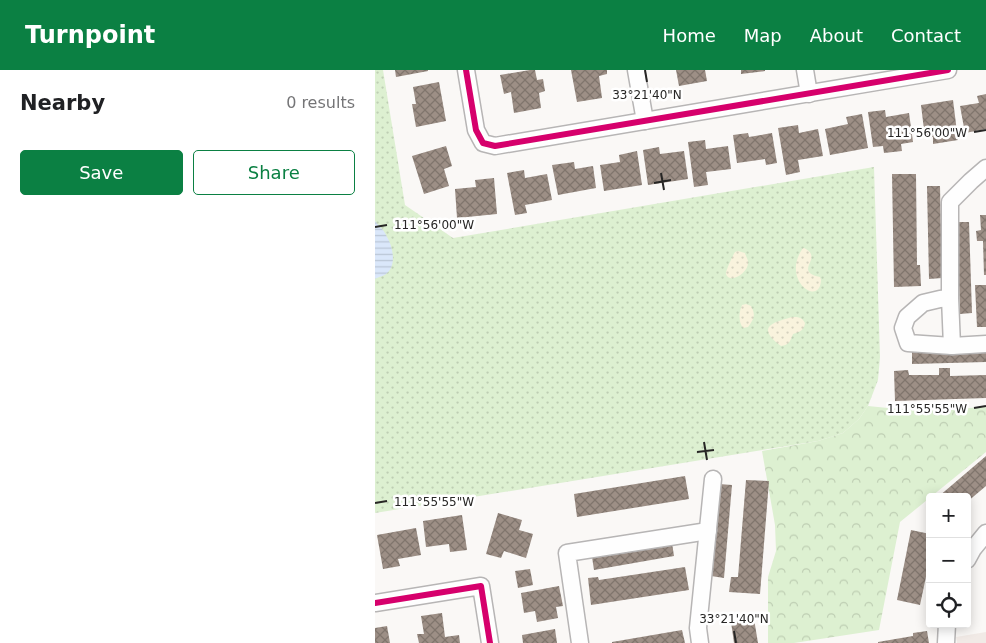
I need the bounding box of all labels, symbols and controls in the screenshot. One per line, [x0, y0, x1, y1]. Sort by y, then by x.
text: Turnpoint [25, 21, 155, 49]
text: Home [663, 25, 716, 46]
text: Map [744, 25, 782, 46]
text: About [810, 25, 863, 46]
text: Contact [891, 25, 961, 46]
text: 33°21'40"N [612, 88, 682, 102]
text: Nearby [20, 91, 105, 115]
text: 0 results [286, 93, 355, 112]
text: 111°56'00"W [887, 126, 967, 140]
button: Save [20, 150, 183, 195]
button: Share [193, 150, 355, 195]
text: 111°56'00"W [394, 218, 474, 232]
text: 111°55'55"W [887, 402, 967, 416]
map controls [926, 493, 971, 628]
button: + [926, 493, 971, 538]
text: 111°55'55"W [394, 495, 474, 509]
button: − [926, 538, 971, 583]
button: locate [926, 583, 971, 628]
text: 33°21'40"N [699, 612, 769, 626]

